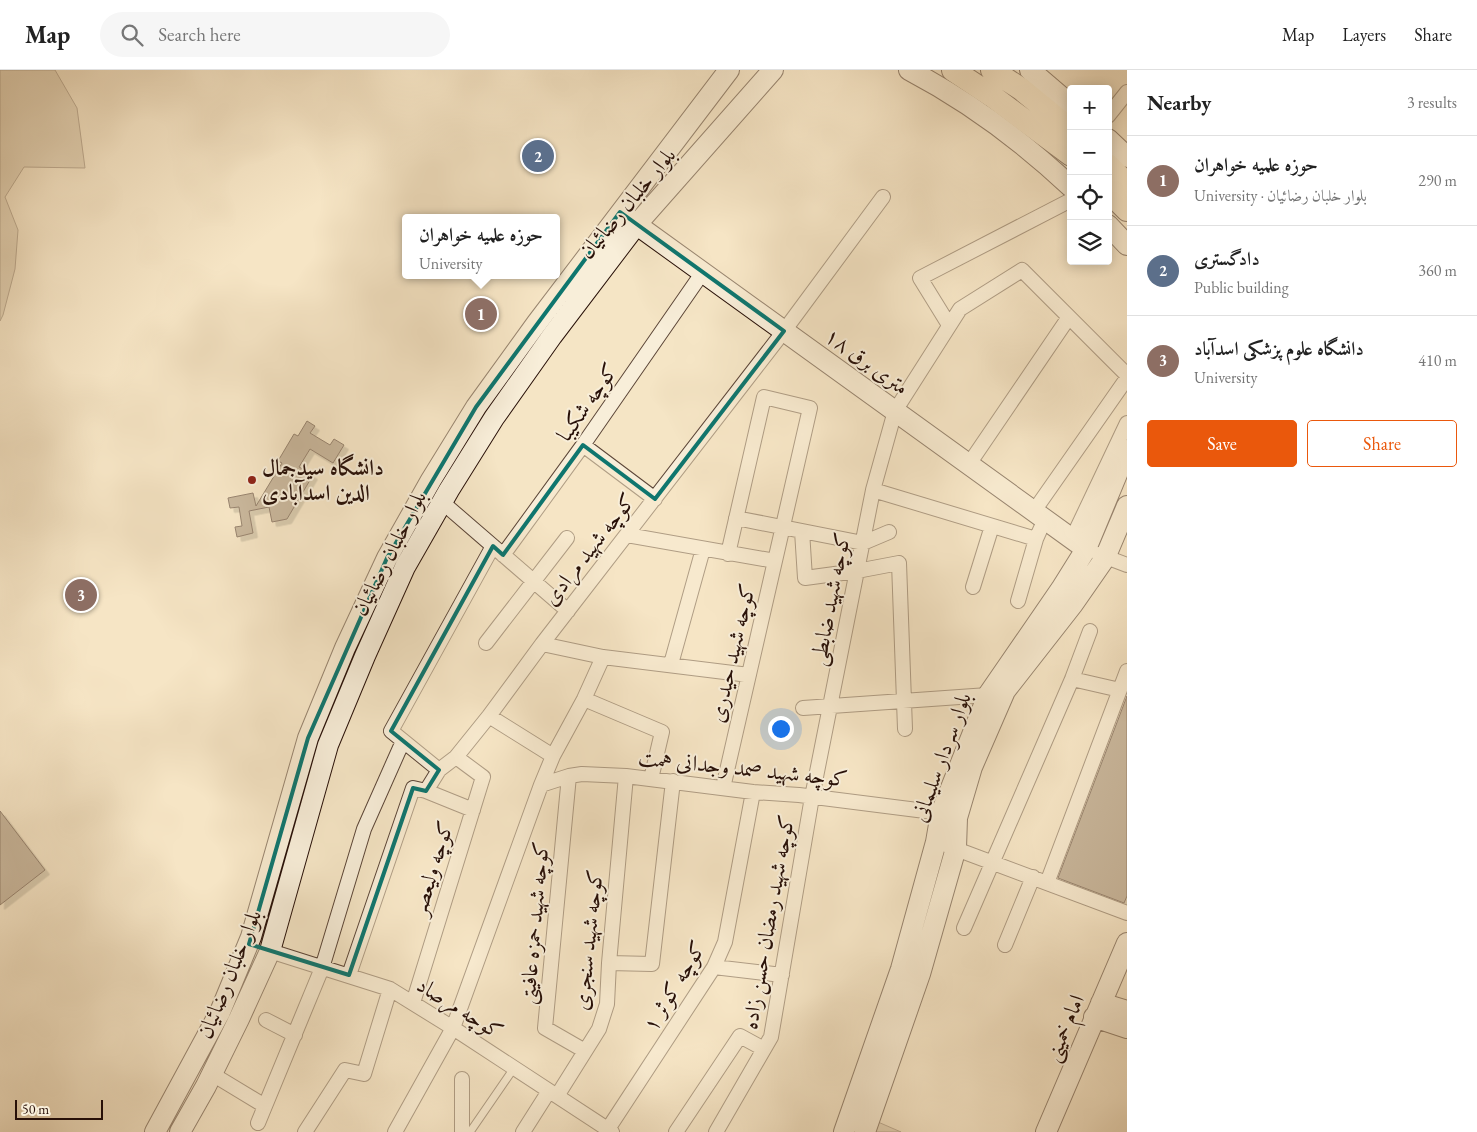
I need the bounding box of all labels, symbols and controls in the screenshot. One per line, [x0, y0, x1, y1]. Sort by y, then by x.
search box [100, 12, 450, 57]
text: Map [25, 19, 70, 50]
icon: search [118, 21, 146, 49]
text: Search here [158, 22, 241, 47]
text: Map [1282, 23, 1314, 46]
text: Layers [1342, 23, 1386, 46]
text: Share [1414, 23, 1452, 46]
map controls [1067, 85, 1112, 265]
button: + [1067, 85, 1112, 130]
text: Nearby [1147, 89, 1211, 116]
text: 3 results [1407, 92, 1457, 113]
button: − [1067, 130, 1112, 175]
pin: 2 [522, 137, 554, 175]
street label: بلوار خلبان رضائیان [572, 141, 682, 265]
text: حوزه علمیه خواهران [1194, 152, 1318, 177]
text: 1 [1159, 170, 1167, 191]
text: 290 m [1418, 170, 1457, 191]
button: locate [1067, 175, 1112, 220]
text: University · بلوار خلبان رضائیان [1194, 185, 1367, 206]
popup [402, 214, 560, 279]
button: layers [1067, 220, 1112, 265]
text: حوزه علمیه خواهران [419, 222, 543, 247]
text: دادگستری [1194, 246, 1260, 271]
text: University [419, 253, 483, 274]
text: 2 [1159, 260, 1167, 281]
text: 360 m [1418, 260, 1457, 281]
text: Public building [1194, 277, 1289, 298]
pin: 1 [465, 295, 497, 333]
street label: ۱۸ متری برق [819, 321, 915, 401]
text: دانشگاه علوم پزشکی اسدآباد [1194, 336, 1364, 361]
text: 3 [1159, 350, 1167, 371]
text: 410 m [1418, 350, 1457, 371]
street label: کوچه شکیبا [549, 357, 625, 447]
text: University [1194, 367, 1258, 388]
button: Save [1147, 420, 1297, 467]
button: Share [1307, 420, 1457, 467]
place label: دانشگاه سیدجمال الدین اسدآبادی [262, 453, 384, 507]
marker: دانشگاه سیدجمال الدین اسدآبادی [246, 474, 258, 486]
street label: بلوار خلبان رضائیان [345, 485, 433, 621]
street label: کوچه شهید مرادی [536, 487, 643, 612]
street label: کوچه شهید ضابطی [803, 530, 858, 668]
pin: 3 [65, 576, 97, 614]
street label: کوچه شهید حیدری [702, 581, 763, 726]
street label: بلوار سردار سلیمانی [904, 688, 978, 826]
your location [768, 716, 794, 742]
street label: کوچه شهید صمد وجدانی همت [637, 743, 849, 794]
street label: کوچه شهید رمضان حسن زاده [735, 812, 802, 1032]
street label: کوچه ولیعصر [403, 817, 461, 921]
street label: کوچه شهید حمزه عافیتی [512, 840, 557, 1006]
street label: کوچه شهید سنجری [566, 868, 611, 1012]
street label: بلوار خلبان رضائیان [190, 905, 268, 1043]
street label: کوچه کوثر ۱ [636, 935, 713, 1037]
street label: کوچه مرصاد [411, 970, 509, 1047]
street label: امام خمینی [1037, 990, 1096, 1068]
scale bar [15, 1097, 102, 1120]
text: 50 m [22, 1100, 49, 1118]

